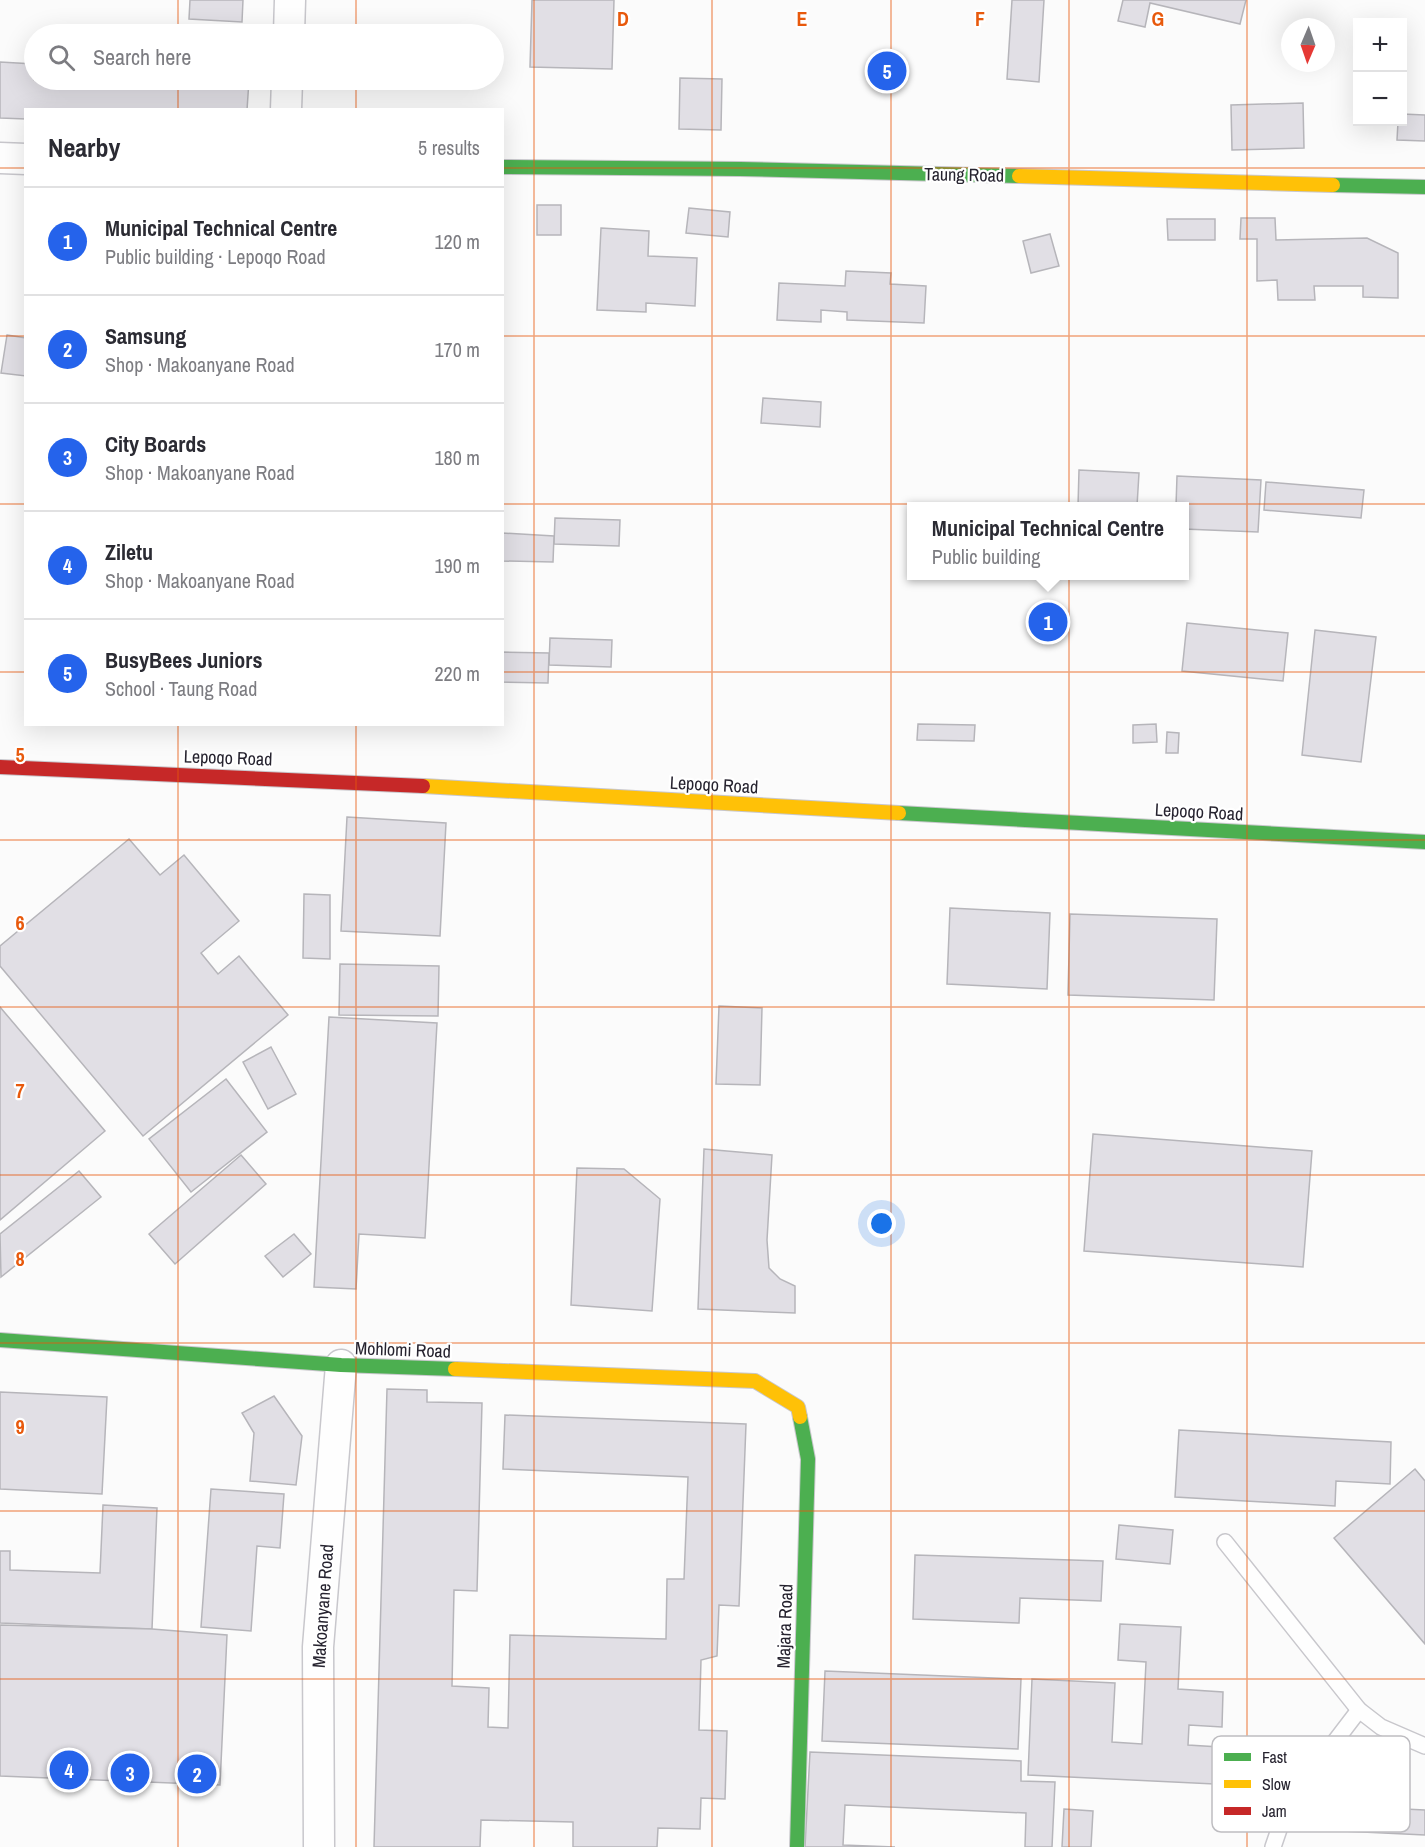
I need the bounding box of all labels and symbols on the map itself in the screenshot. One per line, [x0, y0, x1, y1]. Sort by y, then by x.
text: D [617, 5, 629, 32]
text: E [797, 5, 808, 32]
text: F [975, 5, 985, 32]
text: G [1152, 5, 1164, 32]
north arrow [1281, 18, 1335, 72]
pin: 5 [868, 48, 906, 94]
street label: Taung Road [924, 161, 1004, 188]
pin: 1 [1028, 600, 1068, 644]
text: 5 [15, 741, 25, 768]
street label: Lepoqo Road [183, 743, 273, 772]
street label: Lepoqo Road [669, 770, 759, 799]
street label: Lepoqo Road [1154, 797, 1244, 826]
text: 6 [15, 909, 25, 936]
text: 7 [15, 1077, 25, 1104]
your location [867, 1209, 896, 1238]
text: 8 [15, 1245, 25, 1272]
street label: Mohlomi Road [355, 1335, 451, 1364]
text: 9 [15, 1413, 25, 1440]
street label: Makoanyane Road [306, 1543, 339, 1669]
street label: Majara Road [771, 1583, 798, 1669]
legend [1212, 1736, 1410, 1832]
text: Fast [1262, 1746, 1287, 1768]
pin: 4 [50, 1748, 88, 1792]
pin: 3 [110, 1750, 150, 1796]
pin: 2 [178, 1752, 216, 1796]
text: Slow [1262, 1773, 1291, 1795]
text: Jam [1262, 1800, 1287, 1822]

